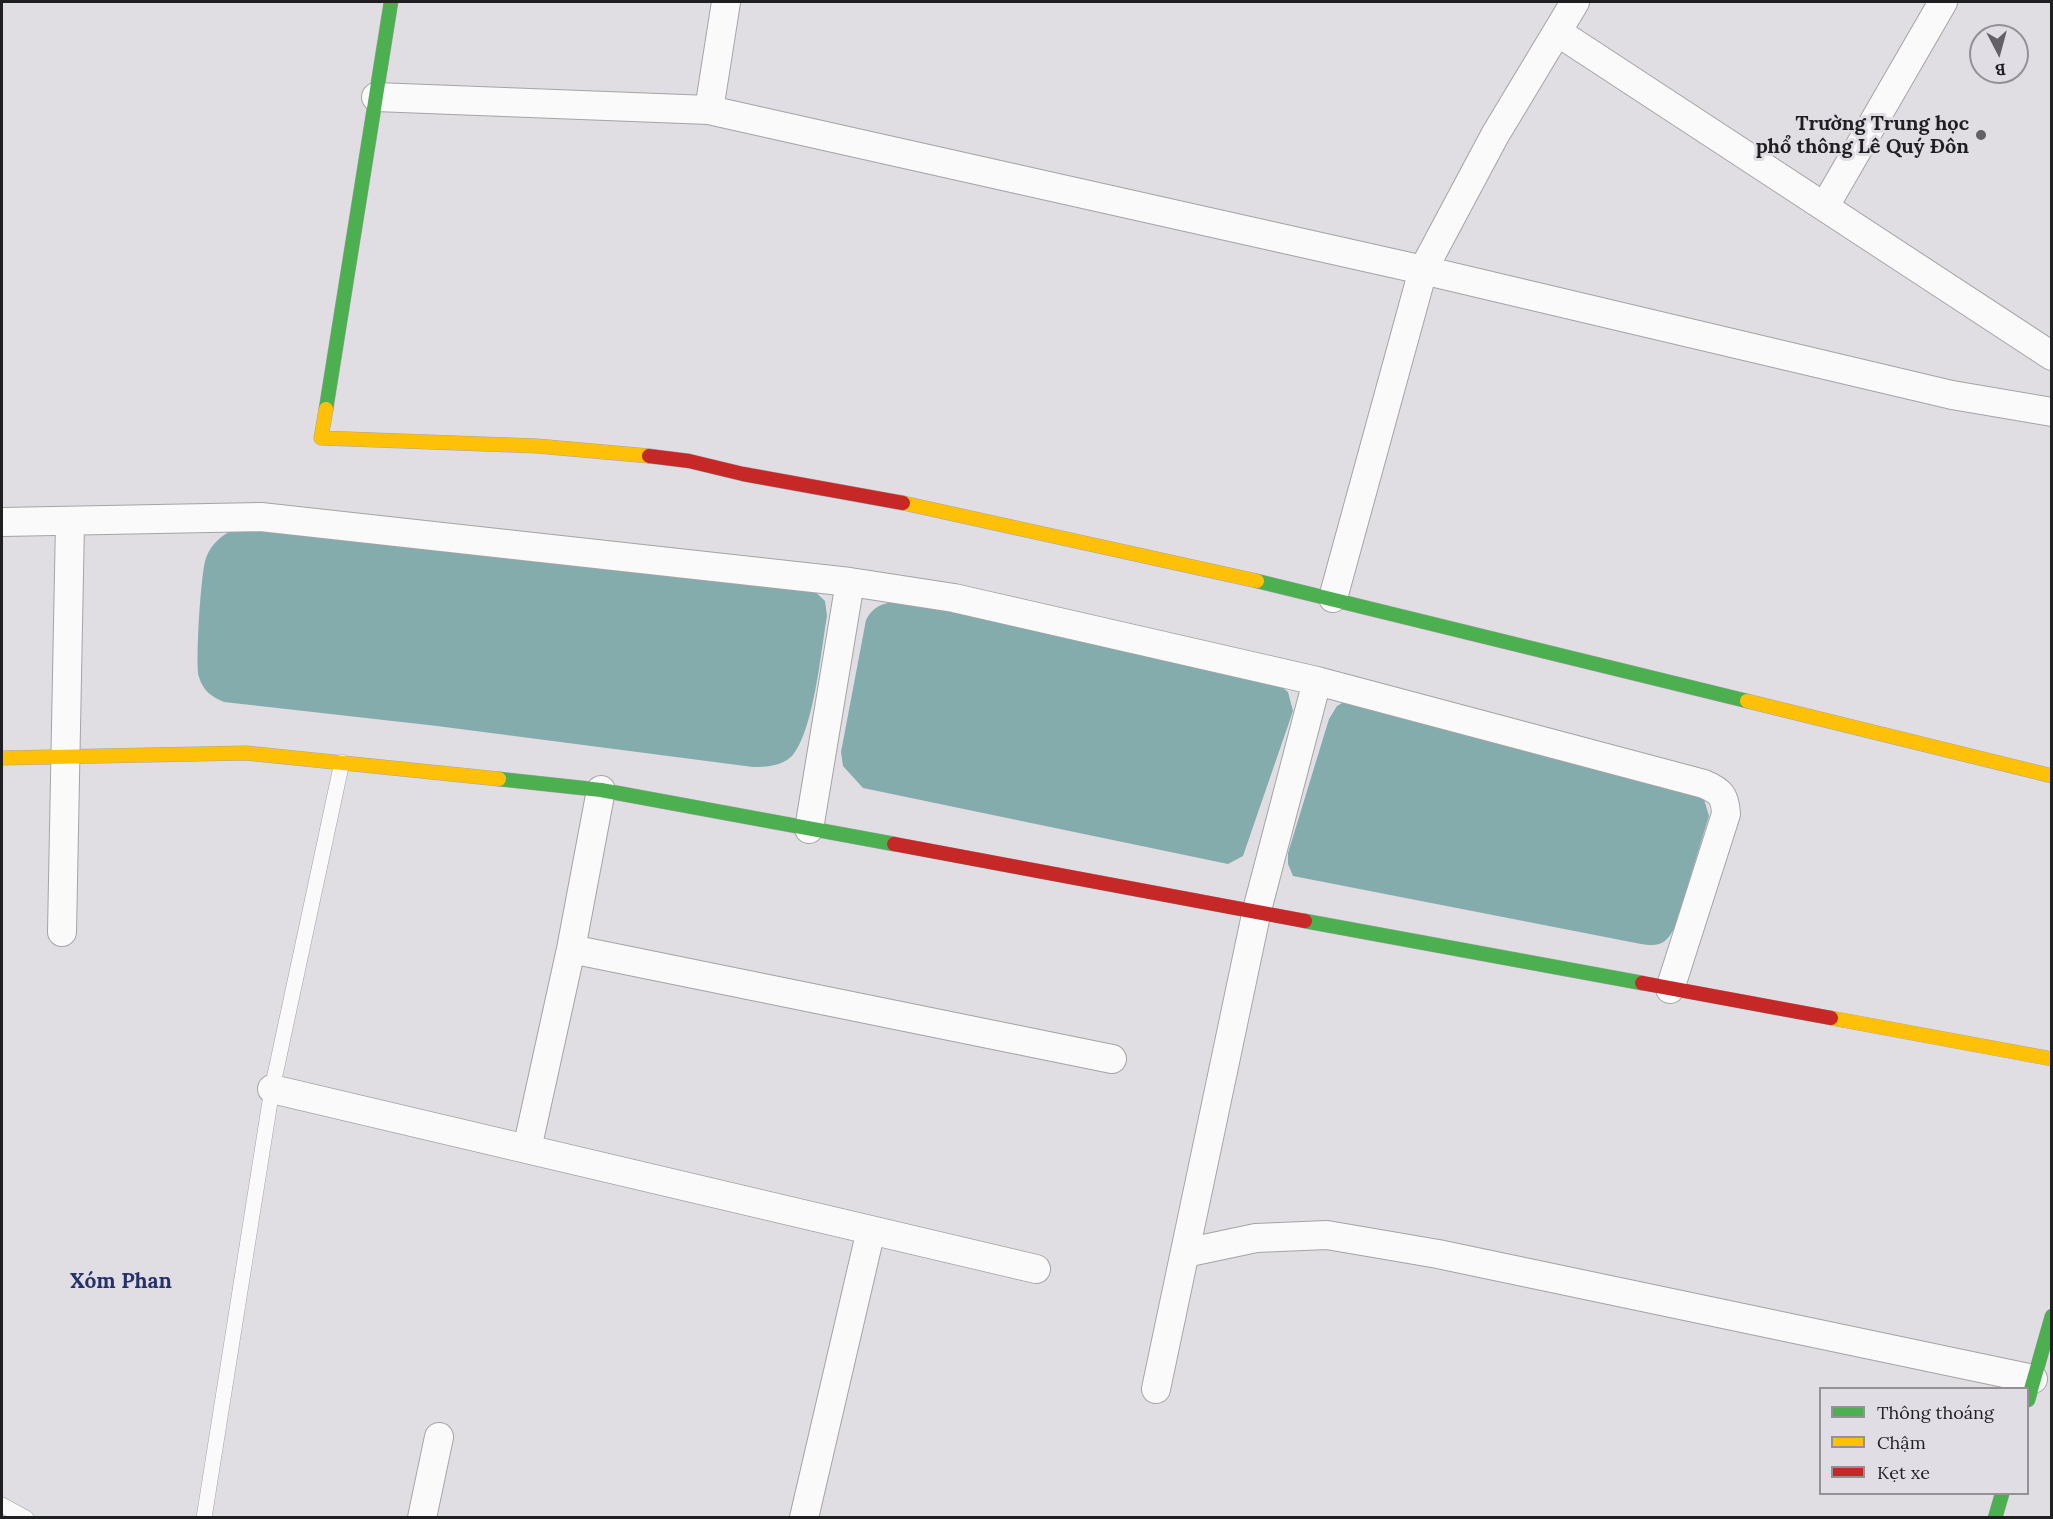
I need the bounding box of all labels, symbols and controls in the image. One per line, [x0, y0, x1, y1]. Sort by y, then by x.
north arrow [1969, 24, 2029, 84]
text: B [1994, 59, 2007, 80]
place label: Trường Trung học phổ thông Lê Quý Đôn [1756, 112, 1969, 159]
marker: Trường Trung học phổ thông Lê Quý Đôn [1974, 128, 1988, 142]
district label: Xóm Phan [70, 1269, 172, 1295]
legend [1819, 1387, 2029, 1495]
text: Thông thoáng [1877, 1401, 1994, 1424]
text: Chậm [1877, 1431, 1926, 1454]
text: Kẹt xe [1877, 1461, 1930, 1484]

